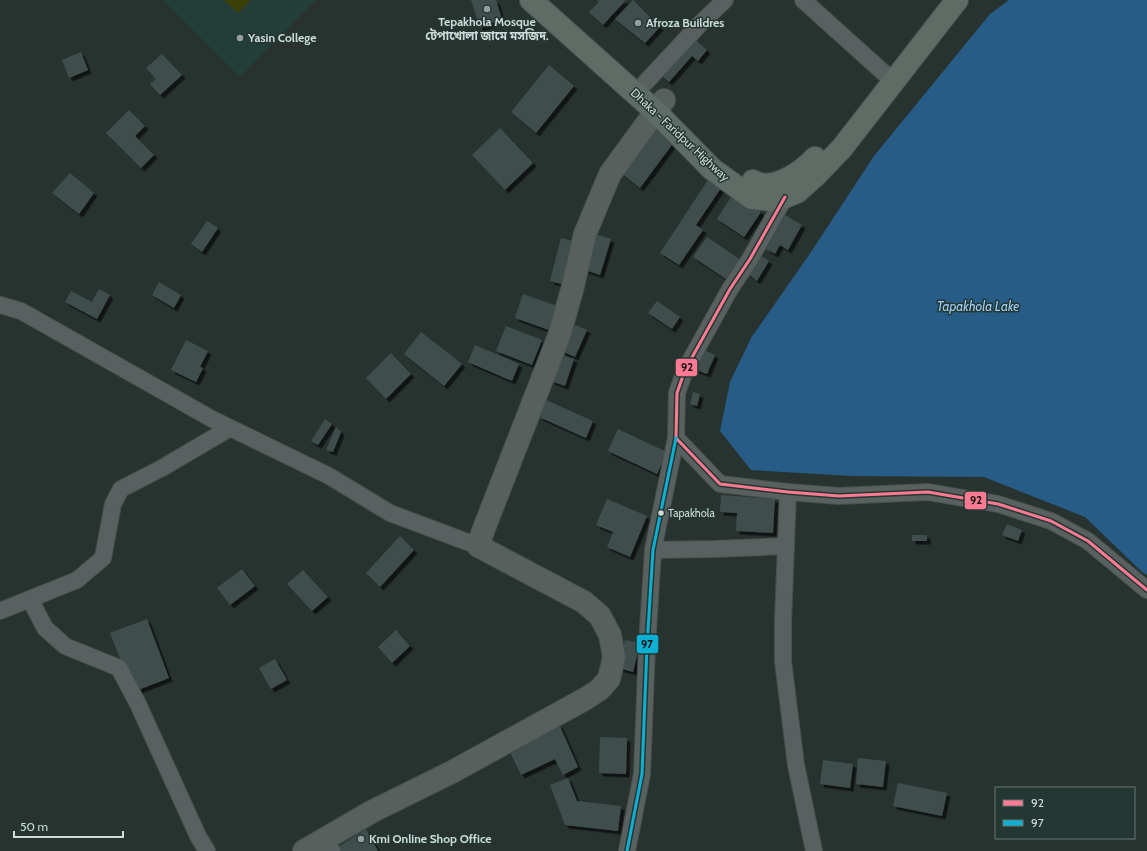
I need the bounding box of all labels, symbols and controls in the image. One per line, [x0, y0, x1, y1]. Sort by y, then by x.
marker: Tepakhola Mosque টেপাখোলা জামে মসজিদ. [482, 4, 492, 14]
place label: Tepakhola Mosque টেপাখোলা জামে মসজিদ. [425, 14, 549, 43]
place label: Afroza Buildres [646, 15, 724, 30]
marker: Afroza Buildres [633, 18, 643, 28]
place label: Yasin College [247, 30, 316, 45]
marker: Yasin College [235, 33, 245, 43]
street label: Dhaka - Faridpur Highway [628, 85, 733, 184]
water label: Tapakhola Lake [937, 298, 1019, 314]
line badge: 92 [675, 358, 698, 377]
text: 92 [681, 360, 693, 374]
line badge: 92 [964, 491, 987, 510]
text: 92 [970, 493, 982, 507]
place label: Tapakhola [668, 506, 715, 520]
marker: Tapakhola [656, 508, 666, 518]
line badge: 97 [636, 634, 659, 654]
text: 97 [641, 637, 653, 651]
legend [995, 787, 1135, 839]
text: 92 [1031, 795, 1044, 810]
scale bar [14, 813, 123, 839]
text: 97 [1031, 815, 1044, 830]
text: 50 m [20, 819, 48, 834]
place label: Kmi Online Shop Office [369, 831, 491, 846]
marker: Kmi Online Shop Office [356, 834, 366, 844]

